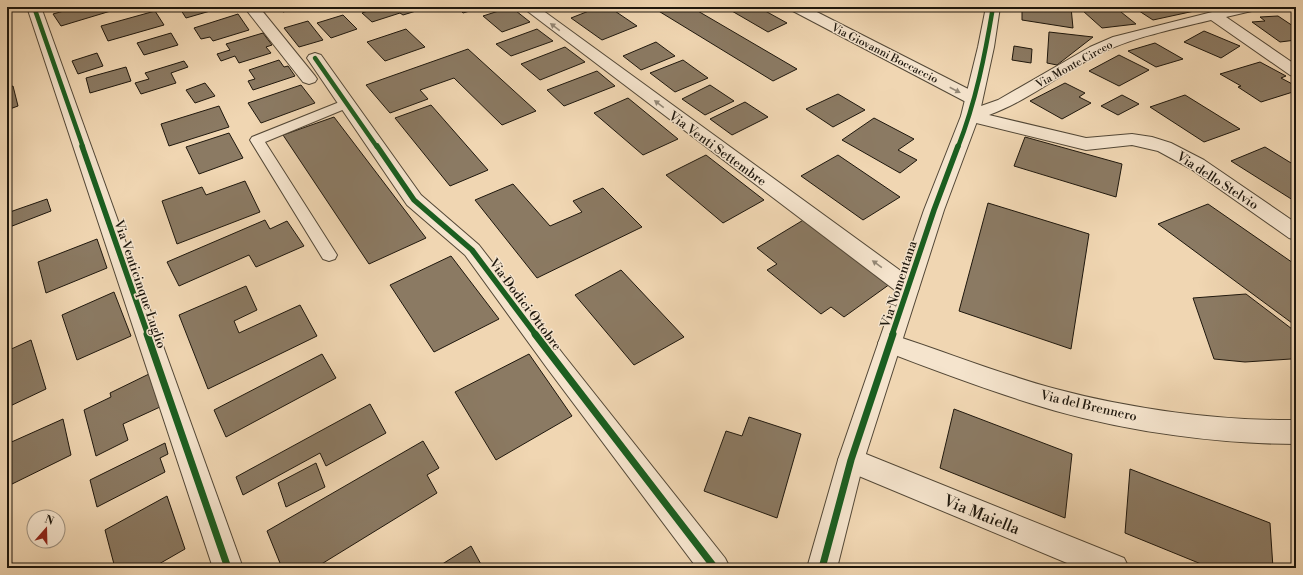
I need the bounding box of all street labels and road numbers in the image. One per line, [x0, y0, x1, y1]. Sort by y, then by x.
street label: Via Giovanni Boccaccio [828, 20, 940, 87]
street label: Via Monte Circeo [1033, 38, 1115, 92]
street label: Via Venti Settembre [665, 107, 770, 190]
street label: Via dello Stelvio [1173, 148, 1261, 213]
street label: Via Venticinque Luglio [110, 217, 170, 351]
street label: Via Nomentana [877, 238, 921, 331]
street label: Via Dodici Ottobre [485, 255, 565, 354]
street label: Via del Brennero [1038, 387, 1139, 425]
street label: Via Maiella [940, 490, 1023, 540]

